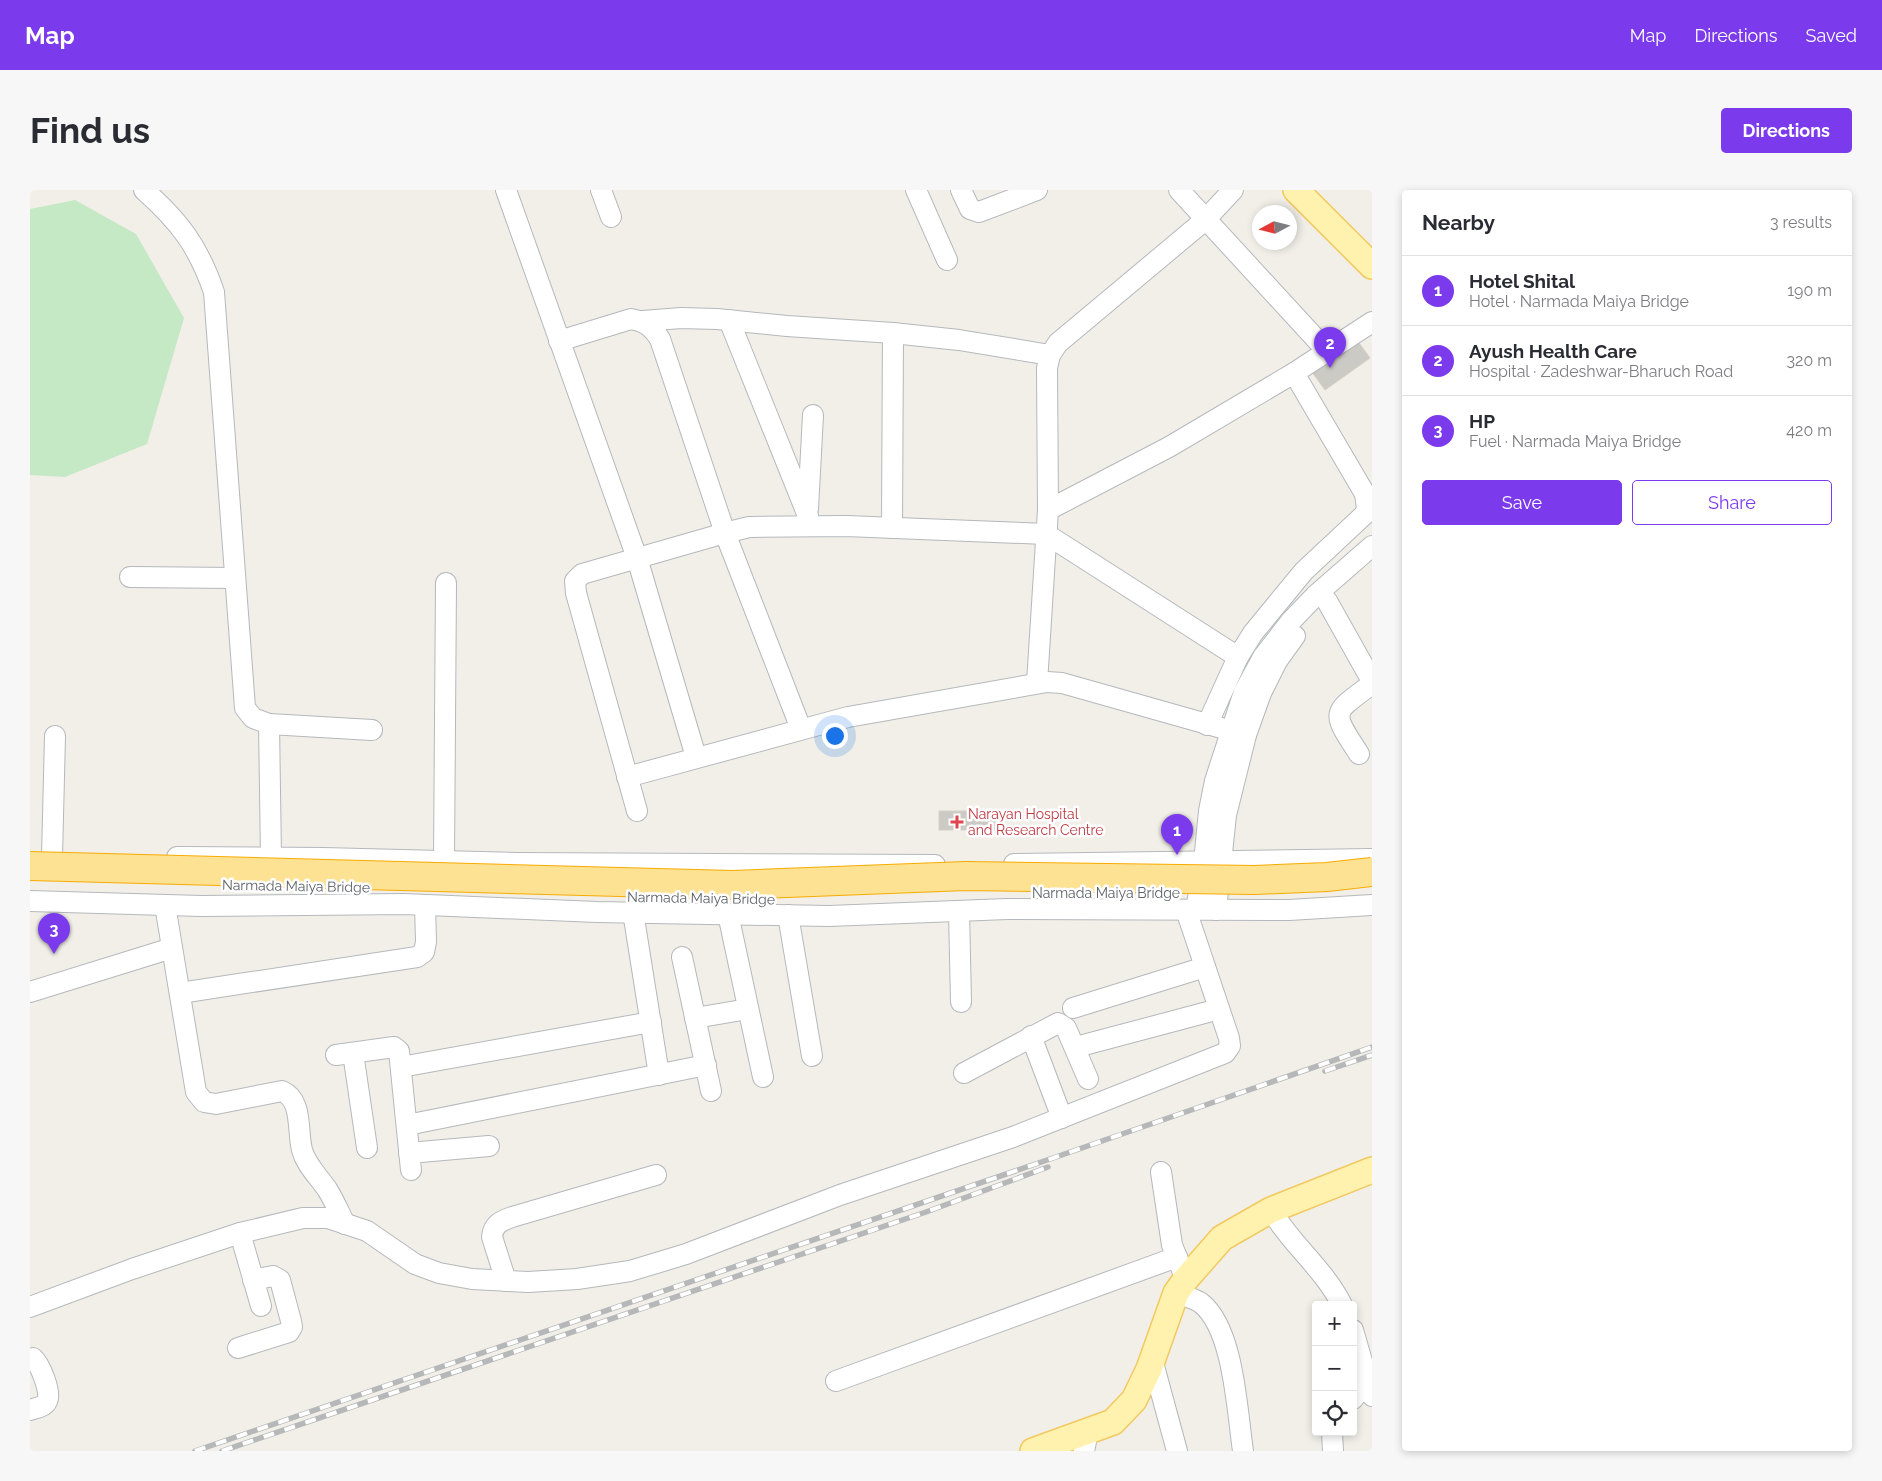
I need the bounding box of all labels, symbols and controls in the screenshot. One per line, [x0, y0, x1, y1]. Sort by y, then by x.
text: Map [25, 21, 75, 50]
text: Map [1630, 25, 1666, 46]
text: Directions [1694, 25, 1778, 46]
text: Saved [1806, 25, 1857, 46]
button: Directions [1721, 108, 1852, 153]
text: Find us [30, 110, 150, 151]
north arrow [1252, 205, 1297, 250]
text: Nearby [1422, 210, 1495, 235]
text: 3 results [1770, 213, 1832, 232]
text: Hotel Shital [1469, 270, 1575, 292]
text: 1 [1434, 281, 1442, 300]
text: 190 m [1787, 281, 1832, 300]
text: Hotel · Narmada Maiya Bridge [1469, 292, 1689, 311]
pin: 2 [1314, 327, 1346, 368]
text: Ayush Health Care [1469, 340, 1637, 362]
text: 2 [1433, 351, 1443, 370]
text: 320 m [1787, 351, 1832, 370]
text: Hospital · Zadeshwar-Bharuch Road [1469, 362, 1733, 381]
text: HP [1469, 410, 1495, 432]
text: 3 [1434, 421, 1442, 440]
text: 420 m [1786, 421, 1832, 440]
text: Fuel · Narmada Maiya Bridge [1469, 432, 1681, 451]
button: Save [1422, 480, 1622, 525]
button: Share [1632, 480, 1832, 525]
your location [822, 723, 848, 749]
place label: Narayan Hospital and Research Centre [968, 806, 1103, 838]
pin: 1 [1161, 814, 1193, 855]
marker: Narayan Hospital and Research Centre [950, 815, 964, 829]
street label: Narmada Maiya Bridge [222, 877, 370, 895]
street label: Narmada Maiya Bridge [1032, 885, 1180, 901]
street label: Narmada Maiya Bridge [627, 889, 775, 907]
pin: 3 [38, 913, 70, 954]
map controls [1312, 1301, 1357, 1436]
button: + [1312, 1301, 1357, 1346]
button: − [1312, 1346, 1357, 1391]
button: locate [1312, 1391, 1357, 1436]

